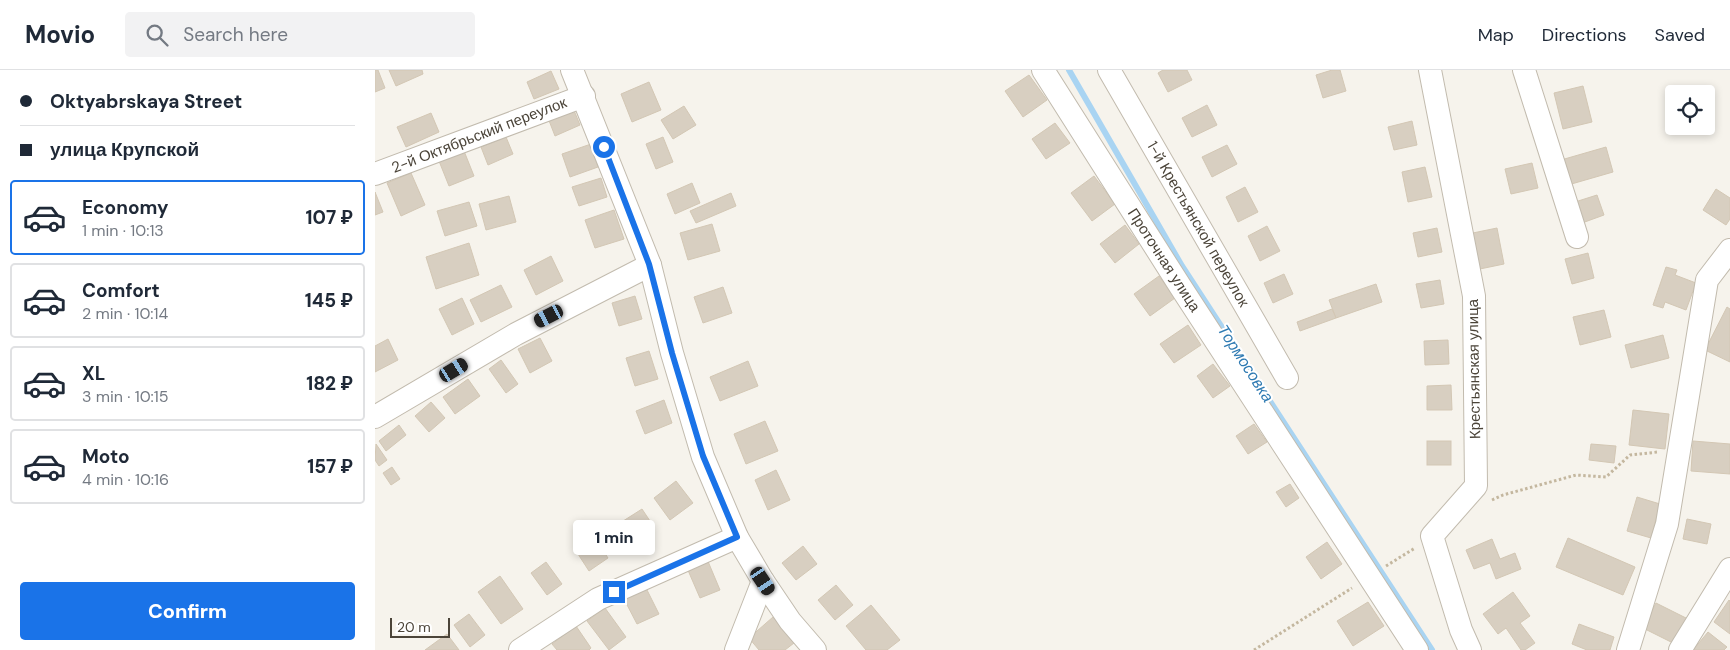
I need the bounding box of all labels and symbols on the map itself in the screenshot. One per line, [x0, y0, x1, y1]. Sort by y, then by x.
street label: 2-й Октябрьский переулок [389, 92, 570, 178]
route start [593, 136, 615, 158]
street label: 1-й Крестьянской переулок [1142, 138, 1254, 311]
street label: Проточная улица [1123, 204, 1205, 316]
street label: Крестьянская улица [1463, 298, 1485, 439]
car [532, 303, 565, 329]
water label: Тормосовка [1213, 320, 1279, 406]
car [437, 356, 470, 384]
callout: 1 min [573, 520, 655, 554]
car [748, 564, 777, 598]
route end [603, 581, 625, 603]
scale bar [390, 615, 450, 638]

